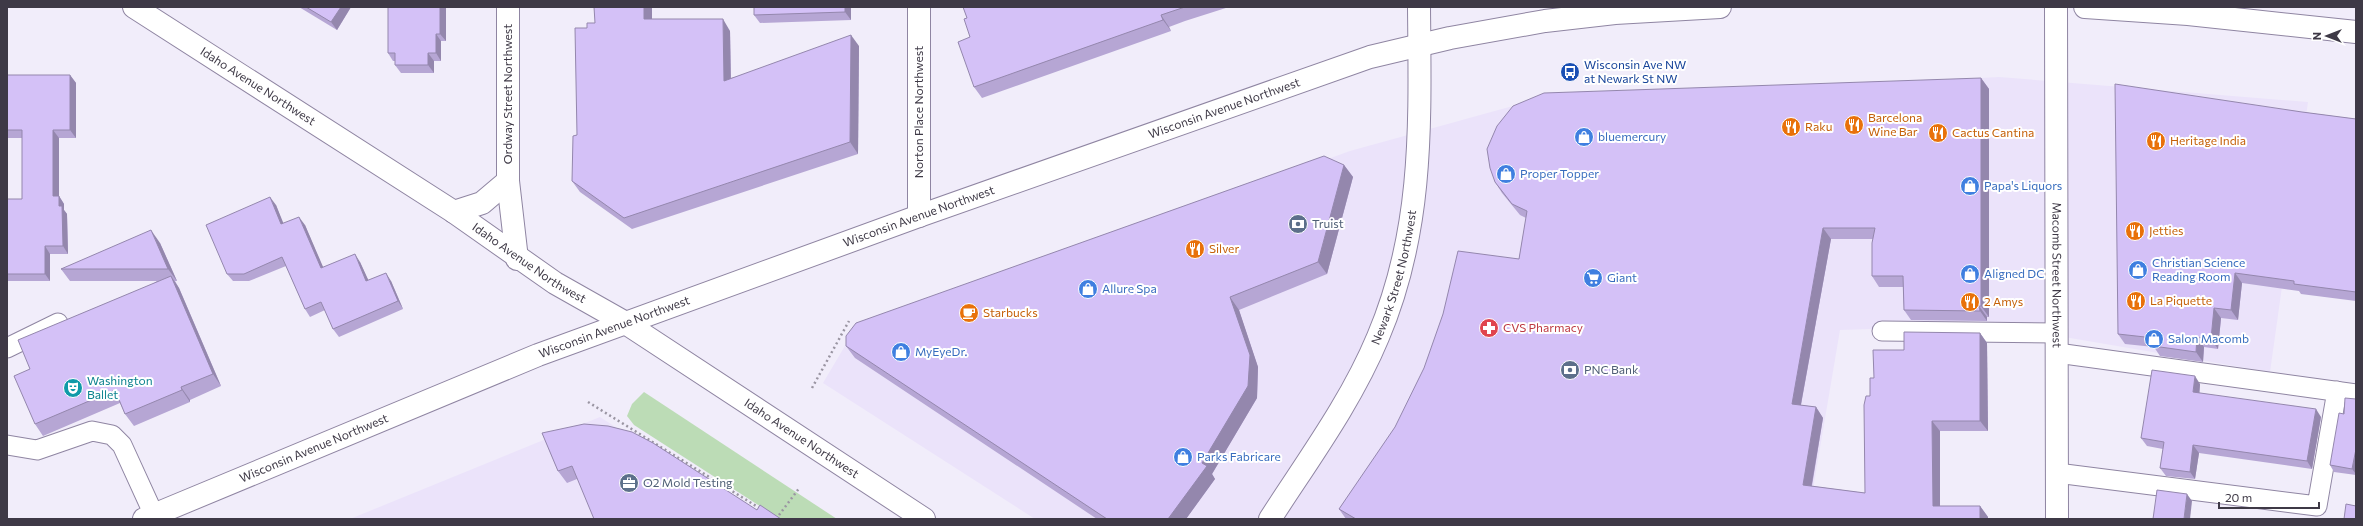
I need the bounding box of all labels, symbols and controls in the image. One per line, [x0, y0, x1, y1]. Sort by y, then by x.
north arrow [2307, 16, 2347, 56]
street label: Ordway Street Northwest [500, 24, 514, 164]
text: N [2310, 32, 2323, 40]
street label: Idaho Avenue Northwest [198, 43, 319, 128]
street label: Norton Place Northwest [911, 46, 925, 178]
place label: Wisconsin Ave NW at Newark St NW [1584, 57, 1686, 85]
bus stop icon: Wisconsin Ave NW at Newark St NW [1559, 61, 1581, 83]
street label: Wisconsin Avenue Northwest [1146, 74, 1302, 141]
place label: Barcelona Wine Bar [1868, 110, 1922, 138]
restaurant icon: Barcelona Wine Bar [1843, 114, 1865, 136]
restaurant icon: Raku [1780, 116, 1802, 138]
place label: Raku [1805, 119, 1833, 133]
restaurant icon: Cactus Cantina [1927, 122, 1949, 144]
place label: Cactus Cantina [1952, 125, 2034, 139]
shop icon: bluemercury [1573, 126, 1595, 148]
place label: bluemercury [1598, 129, 1666, 143]
restaurant icon: Heritage India [2145, 130, 2167, 152]
place label: Heritage India [2170, 133, 2246, 147]
shop icon: Proper Topper [1495, 163, 1517, 185]
place label: Proper Topper [1520, 166, 1599, 180]
shop icon: Papa's Liquors [1959, 175, 1981, 197]
place label: Papa's Liquors [1984, 178, 2062, 192]
street label: Wisconsin Avenue Northwest [841, 182, 996, 249]
street label: Macomb Street Northwest [2050, 202, 2065, 348]
street label: Newark Street Northwest [1368, 209, 1418, 347]
bank icon: Truist [1287, 213, 1309, 235]
place label: Truist [1312, 216, 1344, 230]
street label: Idaho Avenue Northwest [470, 219, 589, 305]
restaurant icon: Jetties [2124, 220, 2146, 242]
place label: Jetties [2149, 223, 2183, 238]
restaurant icon: Silver [1184, 238, 1206, 260]
place label: Silver [1209, 241, 1239, 255]
place label: Christian Science Reading Room [2152, 255, 2245, 283]
shop icon: Christian Science Reading Room [2127, 259, 2149, 281]
shop icon: Aligned DC [1959, 263, 1981, 285]
place label: Aligned DC [1984, 266, 2044, 280]
supermarket icon: Giant [1582, 267, 1604, 289]
place label: Giant [1607, 270, 1637, 284]
shop icon: Allure Spa [1077, 278, 1099, 300]
place label: Allure Spa [1102, 281, 1157, 295]
restaurant icon: La Piquette [2125, 290, 2147, 312]
restaurant icon: 2 Amys [1959, 291, 1981, 313]
street label: Wisconsin Avenue Northwest [537, 292, 691, 360]
place label: La Piquette [2150, 293, 2212, 307]
place label: 2 Amys [1984, 294, 2023, 308]
cafe icon: Starbucks [958, 302, 980, 324]
place label: Starbucks [983, 305, 1038, 319]
pharmacy icon: CVS Pharmacy [1478, 317, 1500, 339]
place label: CVS Pharmacy [1503, 320, 1583, 334]
shop icon: Salon Macomb [2143, 328, 2165, 350]
place label: Salon Macomb [2168, 331, 2249, 345]
shop icon: MyEyeDr. [890, 341, 912, 363]
place label: MyEyeDr. [915, 344, 968, 358]
bank icon: PNC Bank [1559, 359, 1581, 381]
place label: PNC Bank [1584, 362, 1639, 376]
place label: Washington Ballet [87, 373, 153, 401]
theatre icon: Washington Ballet [62, 377, 84, 399]
street label: Idaho Avenue Northwest [742, 395, 862, 480]
street label: Wisconsin Avenue Northwest [237, 410, 390, 485]
shop icon: Parks Fabricare [1172, 446, 1194, 468]
place label: Parks Fabricare [1197, 449, 1281, 463]
office icon: O2 Mold Testing [618, 472, 640, 494]
place label: O2 Mold Testing [643, 475, 733, 489]
scale bar [2219, 484, 2319, 510]
text: 20 m [2225, 490, 2252, 504]

